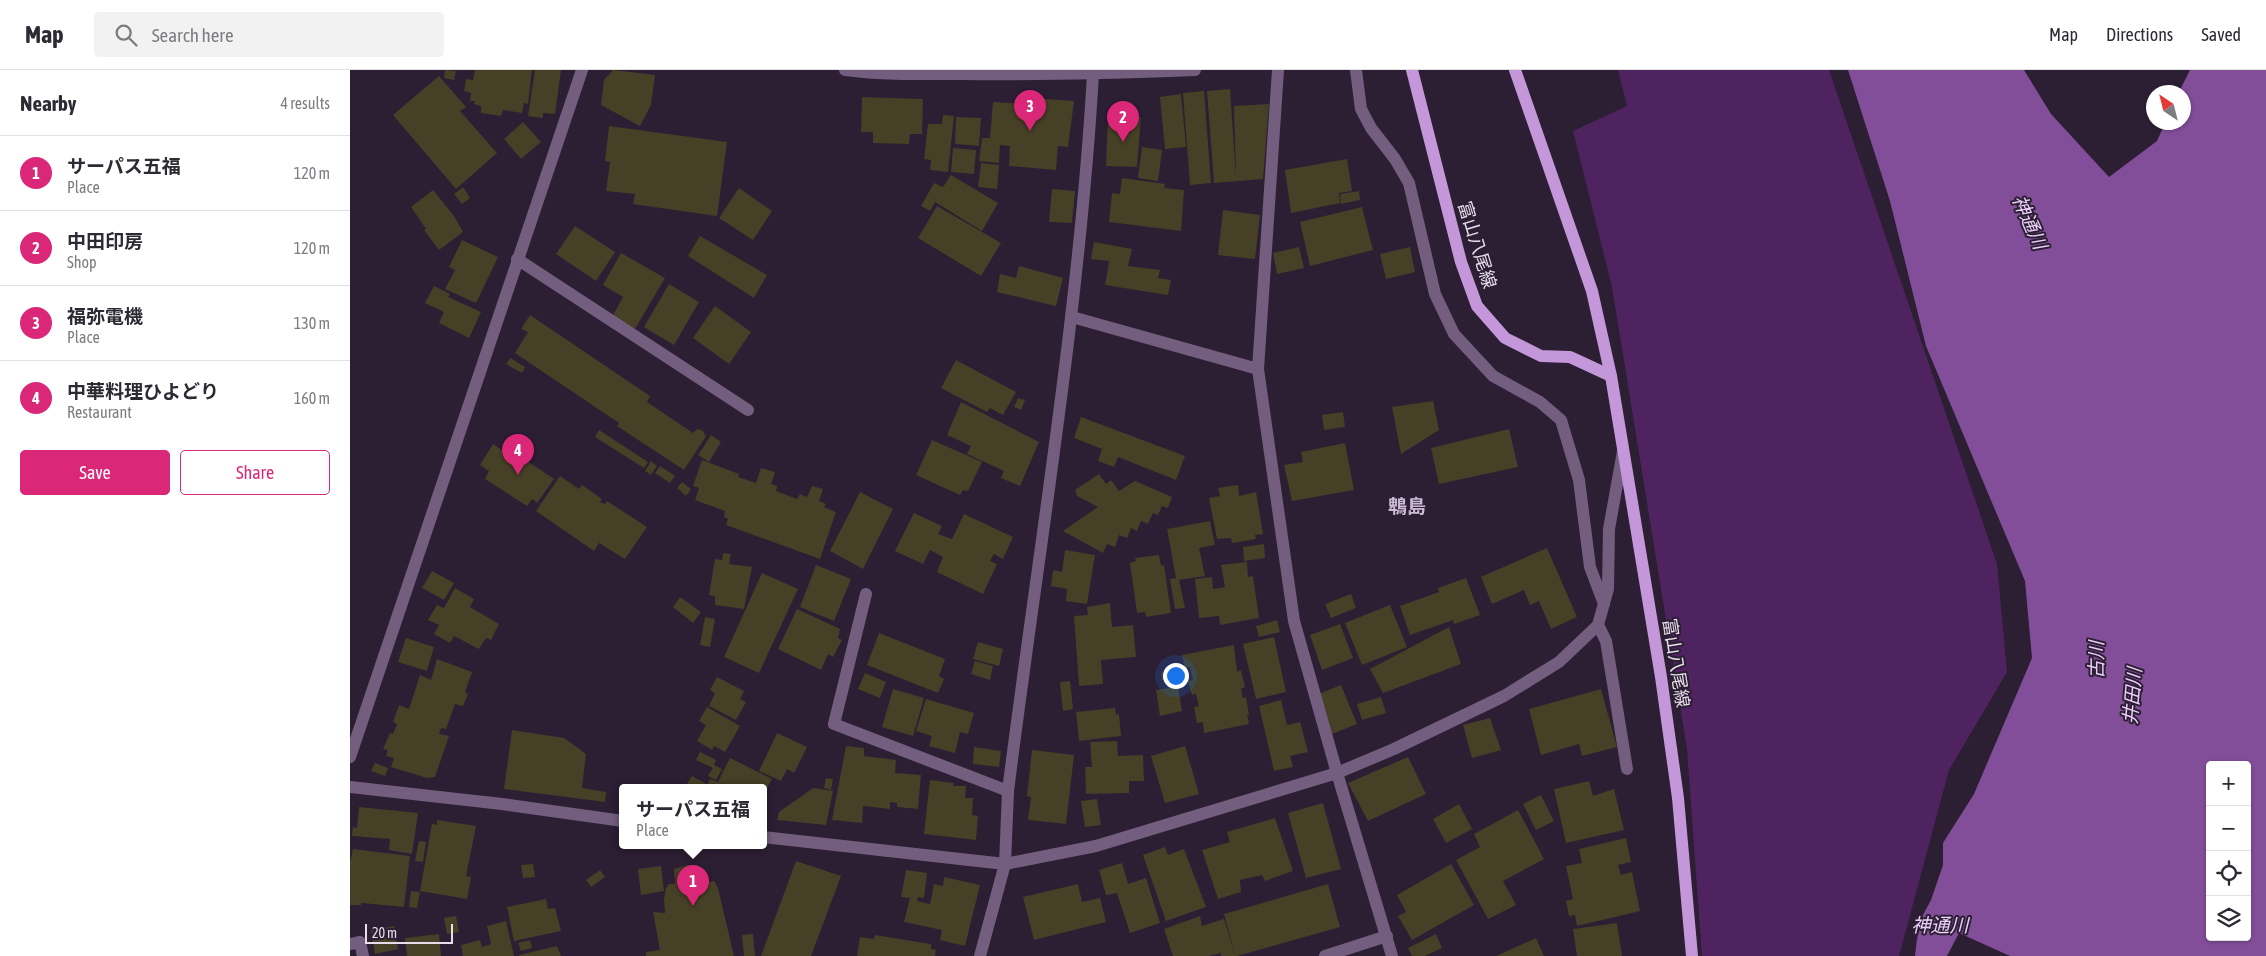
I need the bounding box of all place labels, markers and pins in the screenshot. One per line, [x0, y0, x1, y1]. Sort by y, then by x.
pin: 3 [1014, 90, 1046, 131]
pin: 2 [1107, 101, 1139, 142]
pin: 4 [502, 434, 534, 475]
pin: 1 [677, 865, 709, 906]

